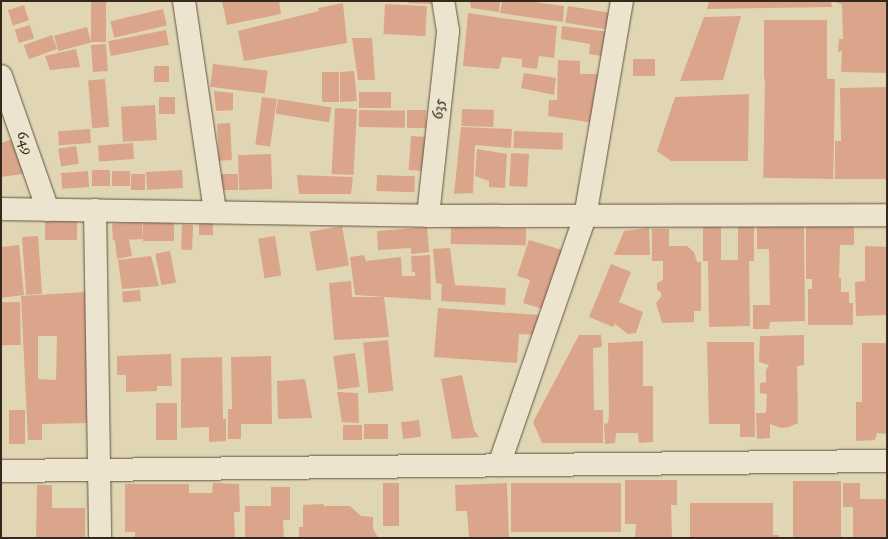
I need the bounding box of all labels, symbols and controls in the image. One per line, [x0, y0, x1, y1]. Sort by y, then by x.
street label: 635 [429, 98, 449, 120]
street label: 649 [13, 129, 37, 157]

